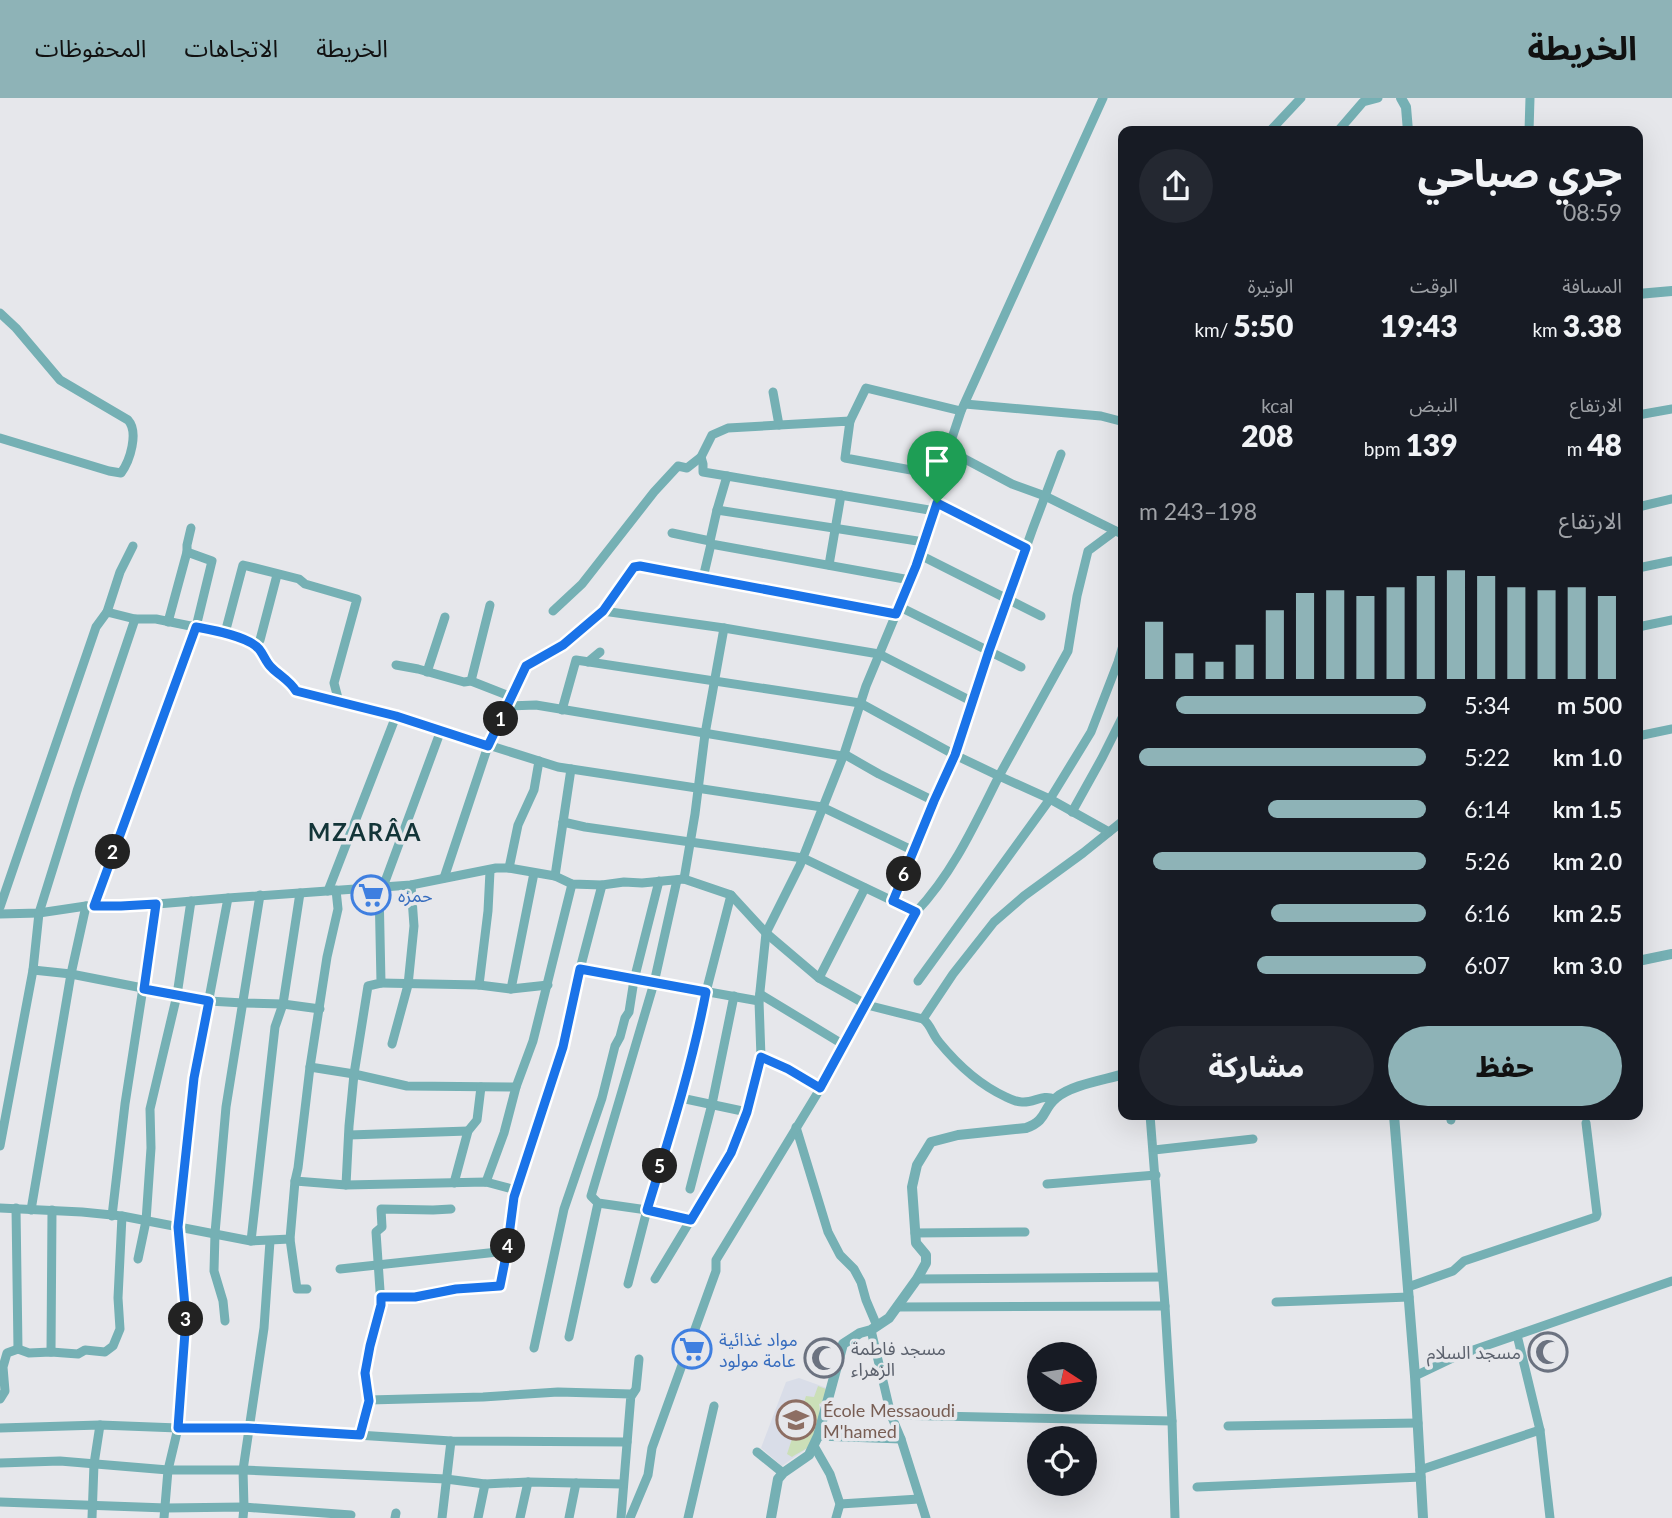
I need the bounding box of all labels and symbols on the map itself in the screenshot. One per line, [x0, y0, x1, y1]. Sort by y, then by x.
pin [907, 431, 967, 503]
pin: 1 [484, 702, 518, 736]
district label: MZARÂA [308, 817, 422, 846]
pin: 2 [96, 834, 130, 870]
pin: 6 [886, 856, 922, 892]
supermarket icon: حمزه [350, 874, 392, 916]
place label: حمزه [398, 884, 433, 907]
pin: 5 [642, 1148, 678, 1184]
pin: 4 [490, 1228, 526, 1264]
pin: 3 [168, 1302, 204, 1336]
supermarket icon: مواد غذائية عامة مولود [671, 1328, 713, 1370]
place label: مواد غذائية عامة مولود [719, 1328, 798, 1372]
mosque icon: مسجد السلام [1527, 1331, 1569, 1373]
mosque icon: مسجد فاطمة الزهراء [803, 1337, 845, 1379]
place label: مسجد فاطمة الزهراء [851, 1337, 946, 1381]
place label: مسجد السلام [1427, 1341, 1521, 1367]
north arrow [1027, 1342, 1097, 1412]
school or university icon: École Messaoudi M'hamed [775, 1399, 817, 1441]
place label: École Messaoudi M'hamed [823, 1399, 955, 1442]

